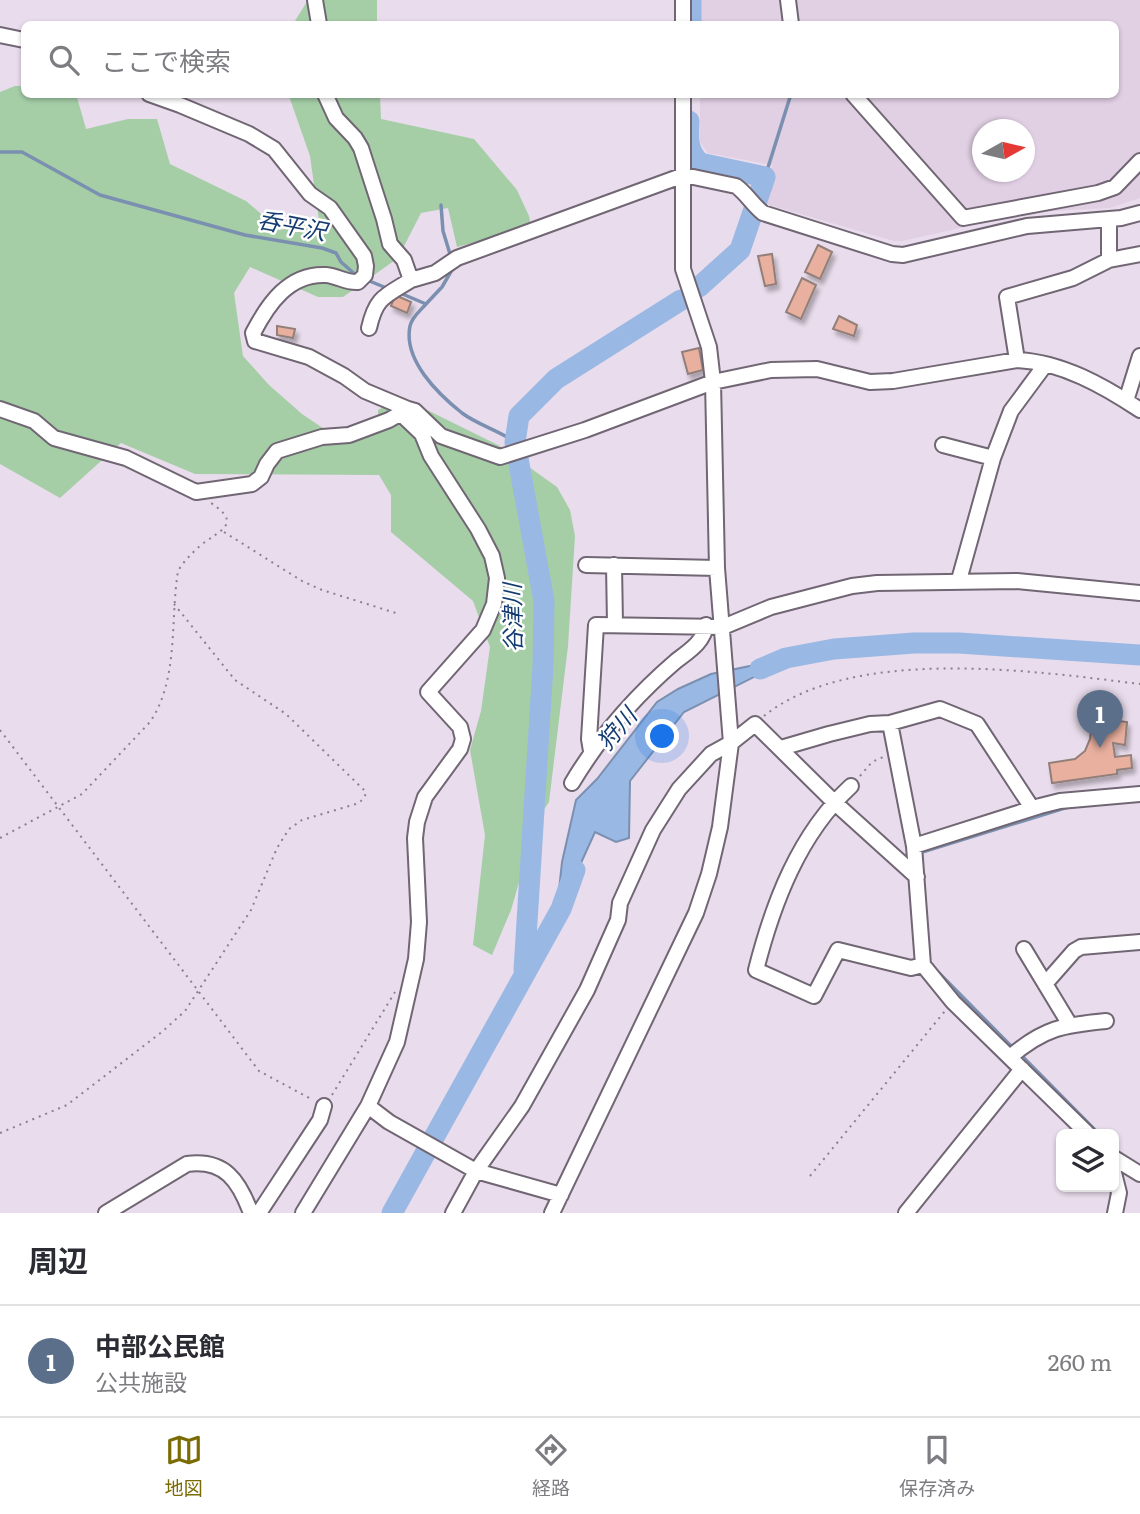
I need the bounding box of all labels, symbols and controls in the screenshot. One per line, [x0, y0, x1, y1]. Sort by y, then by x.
search box [21, 21, 1119, 98]
text: ここで検索 [101, 40, 231, 79]
icon: search [45, 41, 83, 79]
north arrow [972, 119, 1035, 182]
water label: 呑平沢 [255, 201, 332, 248]
water label: 谷津川 [493, 580, 529, 653]
pin: 1 [1077, 690, 1123, 748]
water label: 狩川 [588, 697, 645, 756]
your location [645, 719, 679, 753]
map controls [1056, 1129, 1119, 1192]
button: layers [1056, 1129, 1119, 1192]
text: 周辺 [28, 1237, 88, 1281]
text: 中部公民館 [95, 1325, 225, 1364]
text: 1 [46, 1344, 56, 1378]
text: 260 m [1048, 1344, 1112, 1378]
text: 公共施設 [95, 1364, 187, 1398]
tab: 地図 [165, 1431, 203, 1501]
tab: 経路 [532, 1431, 570, 1501]
tab: 保存済み [899, 1431, 975, 1501]

